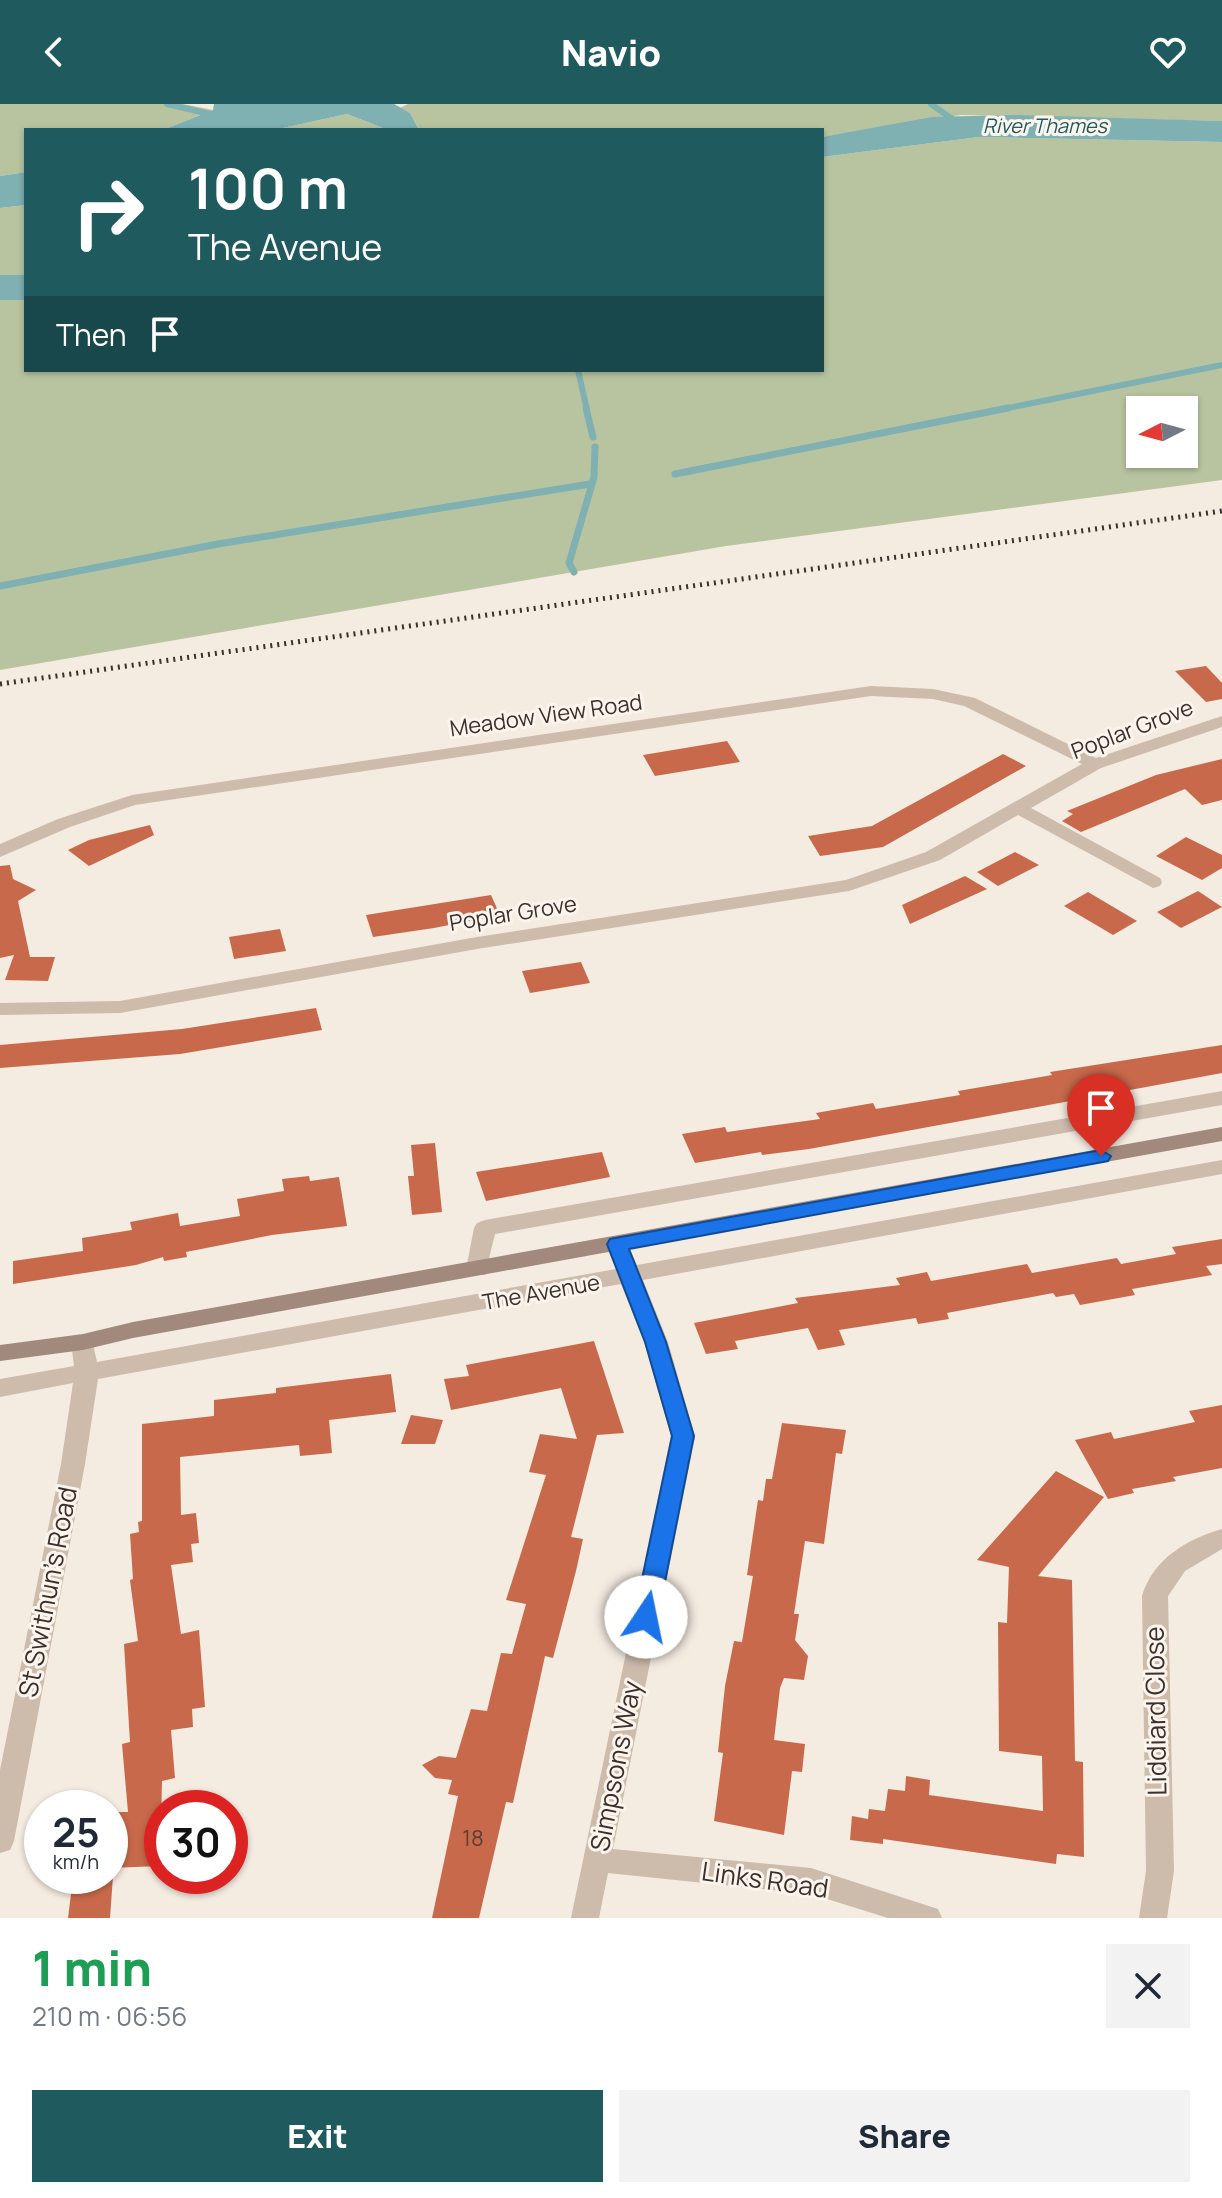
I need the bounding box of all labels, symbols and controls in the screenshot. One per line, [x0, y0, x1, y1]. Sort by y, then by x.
text: Navio [561, 28, 661, 77]
icon: back [32, 30, 76, 74]
icon: heart [1146, 30, 1190, 74]
water label: River Thames [983, 112, 1108, 139]
text: 100 m [188, 149, 348, 226]
icon: right [56, 160, 160, 264]
text: The Avenue [188, 222, 382, 271]
icon: arrive [143, 312, 187, 356]
text: Then [56, 314, 127, 355]
north arrow [1126, 396, 1198, 468]
map controls [1126, 396, 1198, 468]
street label: Meadow View Road [448, 687, 644, 743]
street label: Poplar Grove [1067, 692, 1197, 766]
street label: Poplar Grove [447, 888, 579, 938]
pin [1067, 1074, 1135, 1156]
icon: arrive [1079, 1086, 1123, 1130]
street label: The Avenue [480, 1267, 602, 1317]
street label: St Swithun's Road [9, 1484, 85, 1700]
position arrow [604, 1575, 688, 1659]
street label: Liddiard Close [1136, 1626, 1174, 1796]
street label: Simpsons Way [581, 1677, 649, 1854]
speed limit sign: 30 [144, 1790, 248, 1894]
text: 25 [52, 1804, 100, 1859]
house number: 18 [462, 1823, 484, 1853]
text: km/h [53, 1848, 99, 1875]
street label: Links Road [699, 1852, 831, 1906]
text: 1 min [32, 1935, 152, 2000]
button: close [1106, 1944, 1190, 2028]
text: 210 m · 06:56 [32, 1998, 187, 2034]
button: Exit [32, 2090, 603, 2182]
button: Share [619, 2090, 1190, 2182]

